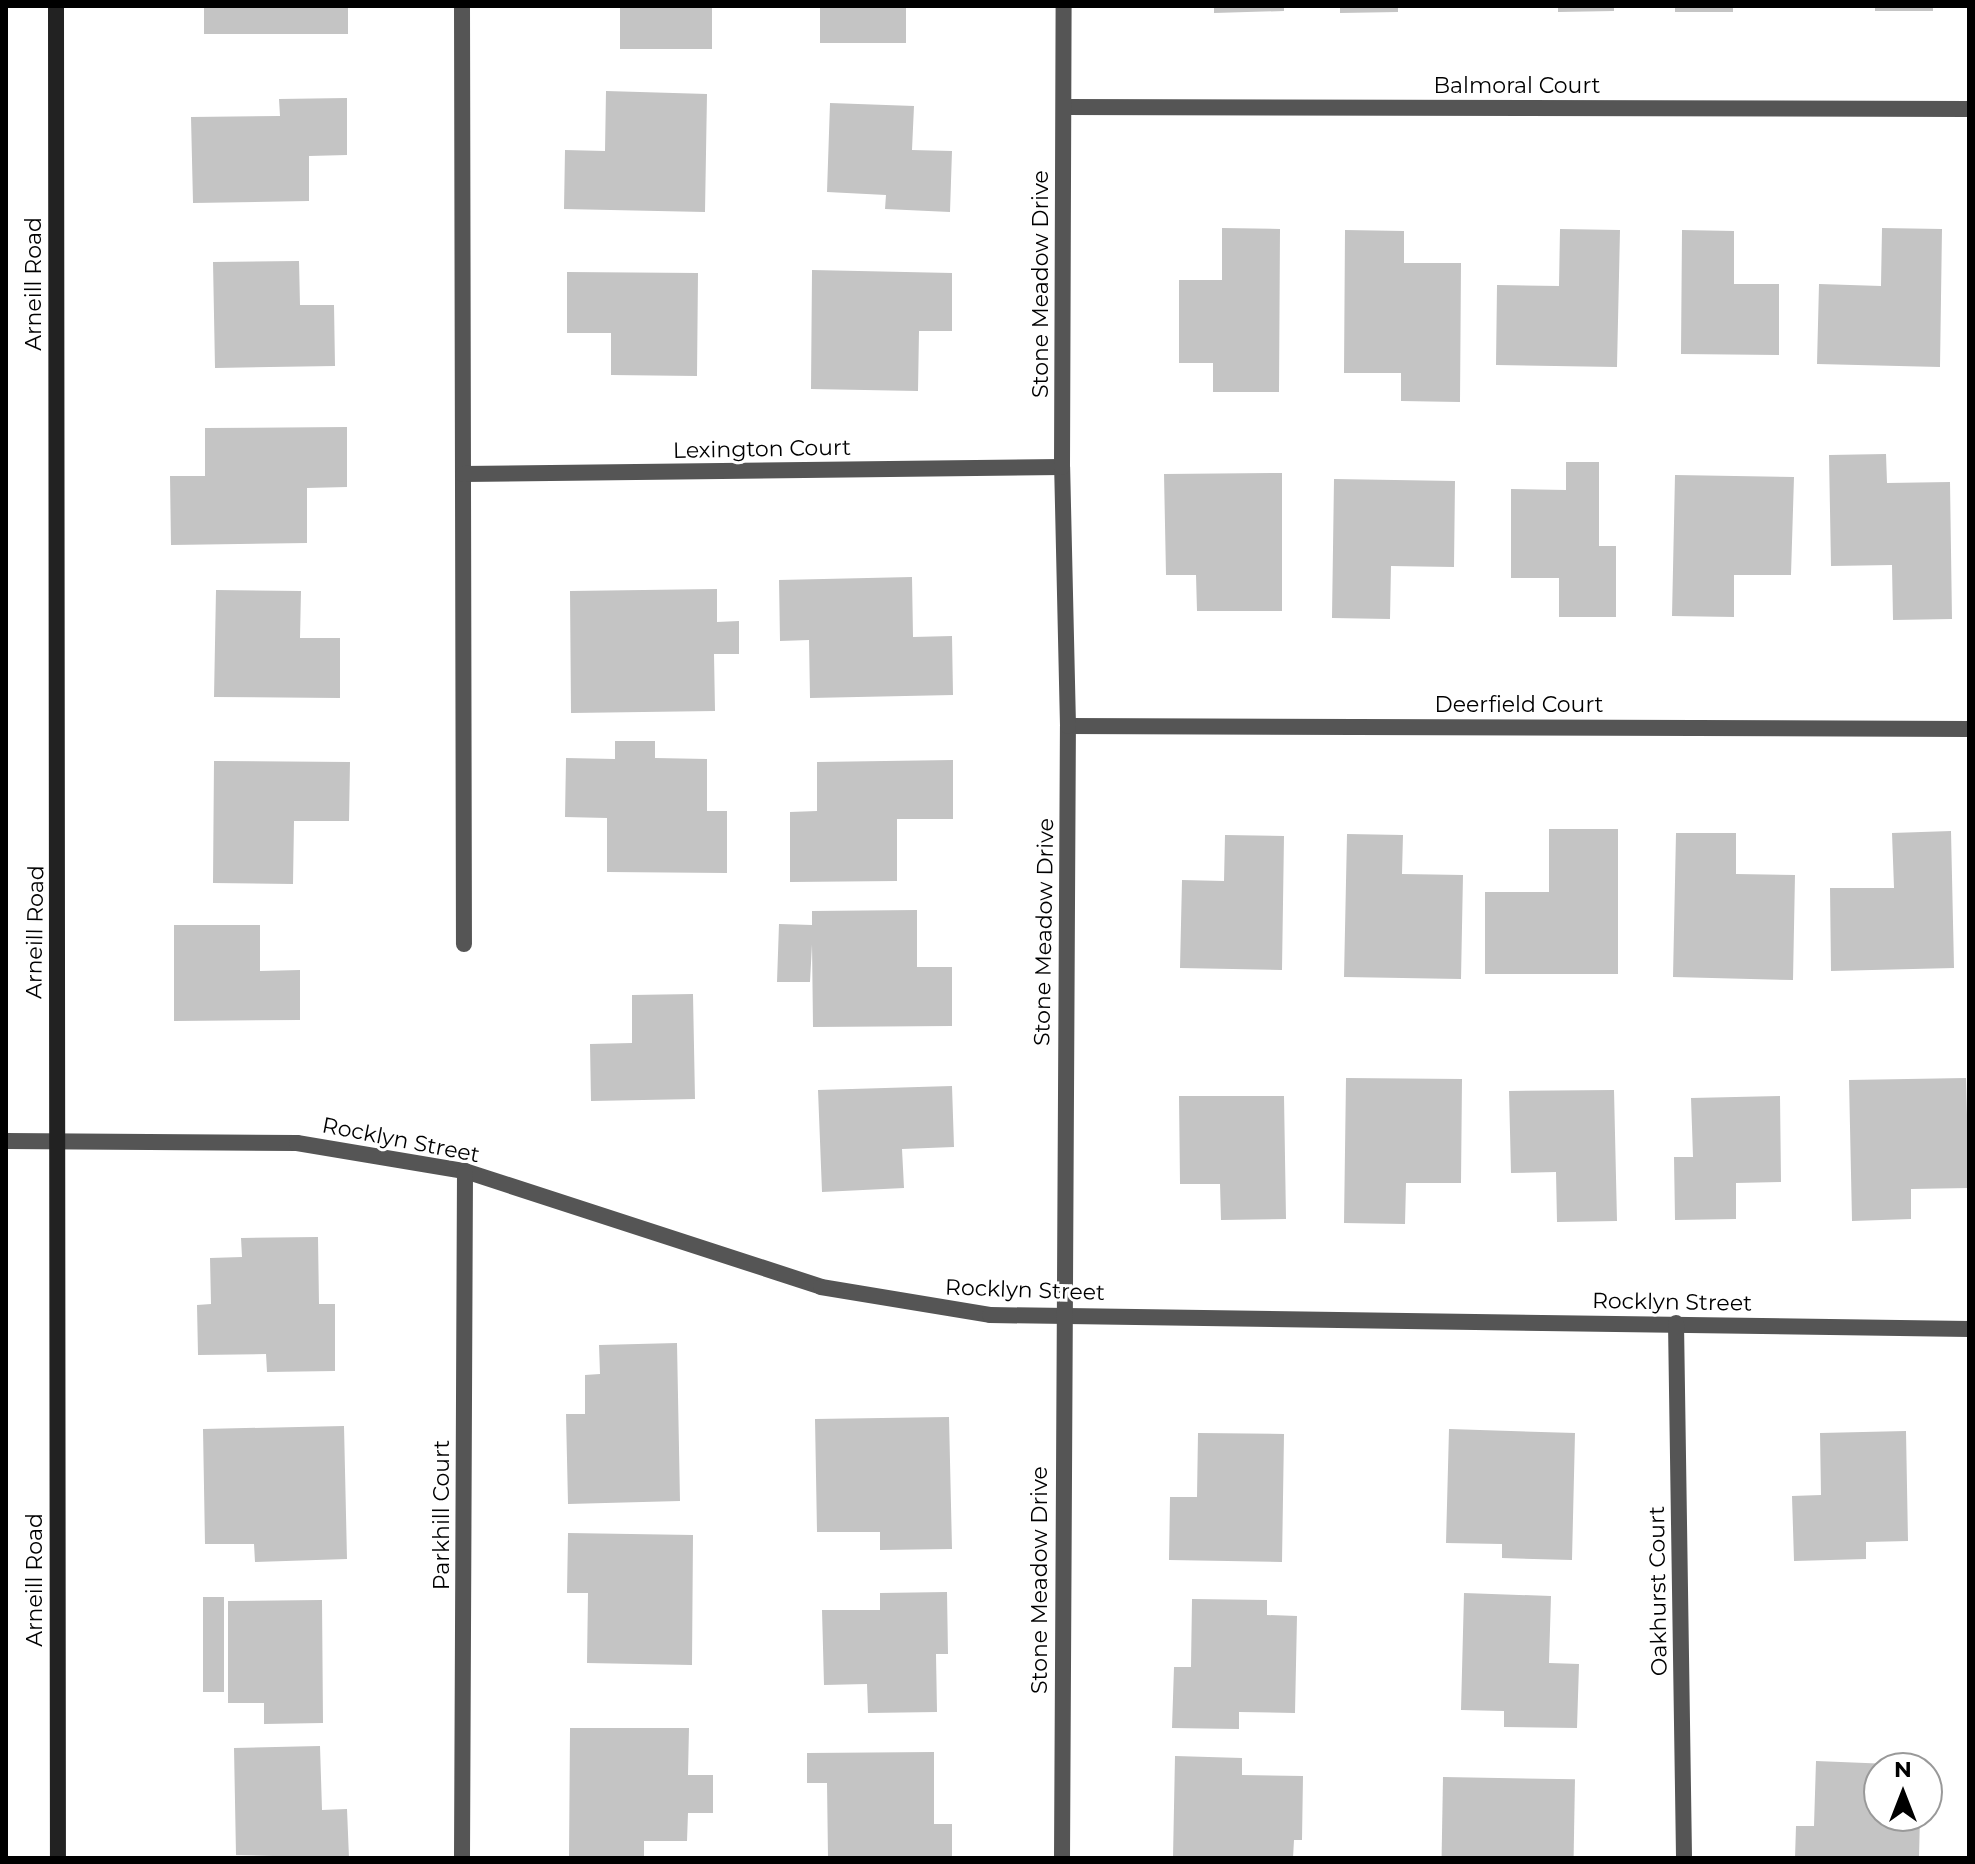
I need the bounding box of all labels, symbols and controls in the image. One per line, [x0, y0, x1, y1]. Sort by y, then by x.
street label: Balmoral Court [1434, 73, 1600, 99]
street label: Stone Meadow Drive [1028, 170, 1054, 398]
street label: Arneill Road [21, 217, 47, 351]
street label: Lexington Court [673, 434, 851, 464]
street label: Deerfield Court [1435, 692, 1603, 718]
street label: Stone Meadow Drive [1029, 818, 1059, 1046]
street label: Arneill Road [21, 865, 49, 999]
street label: Rocklyn Street [320, 1112, 482, 1168]
street label: Rocklyn Street [945, 1274, 1105, 1306]
street label: Rocklyn Street [1592, 1287, 1752, 1317]
street label: Parkhill Court [429, 1440, 455, 1590]
street label: Stone Meadow Drive [1027, 1466, 1053, 1694]
street label: Oakhurst Court [1643, 1506, 1673, 1676]
street label: Arneill Road [22, 1513, 48, 1647]
north arrow [1863, 1752, 1943, 1832]
text: N [1894, 1756, 1912, 1783]

